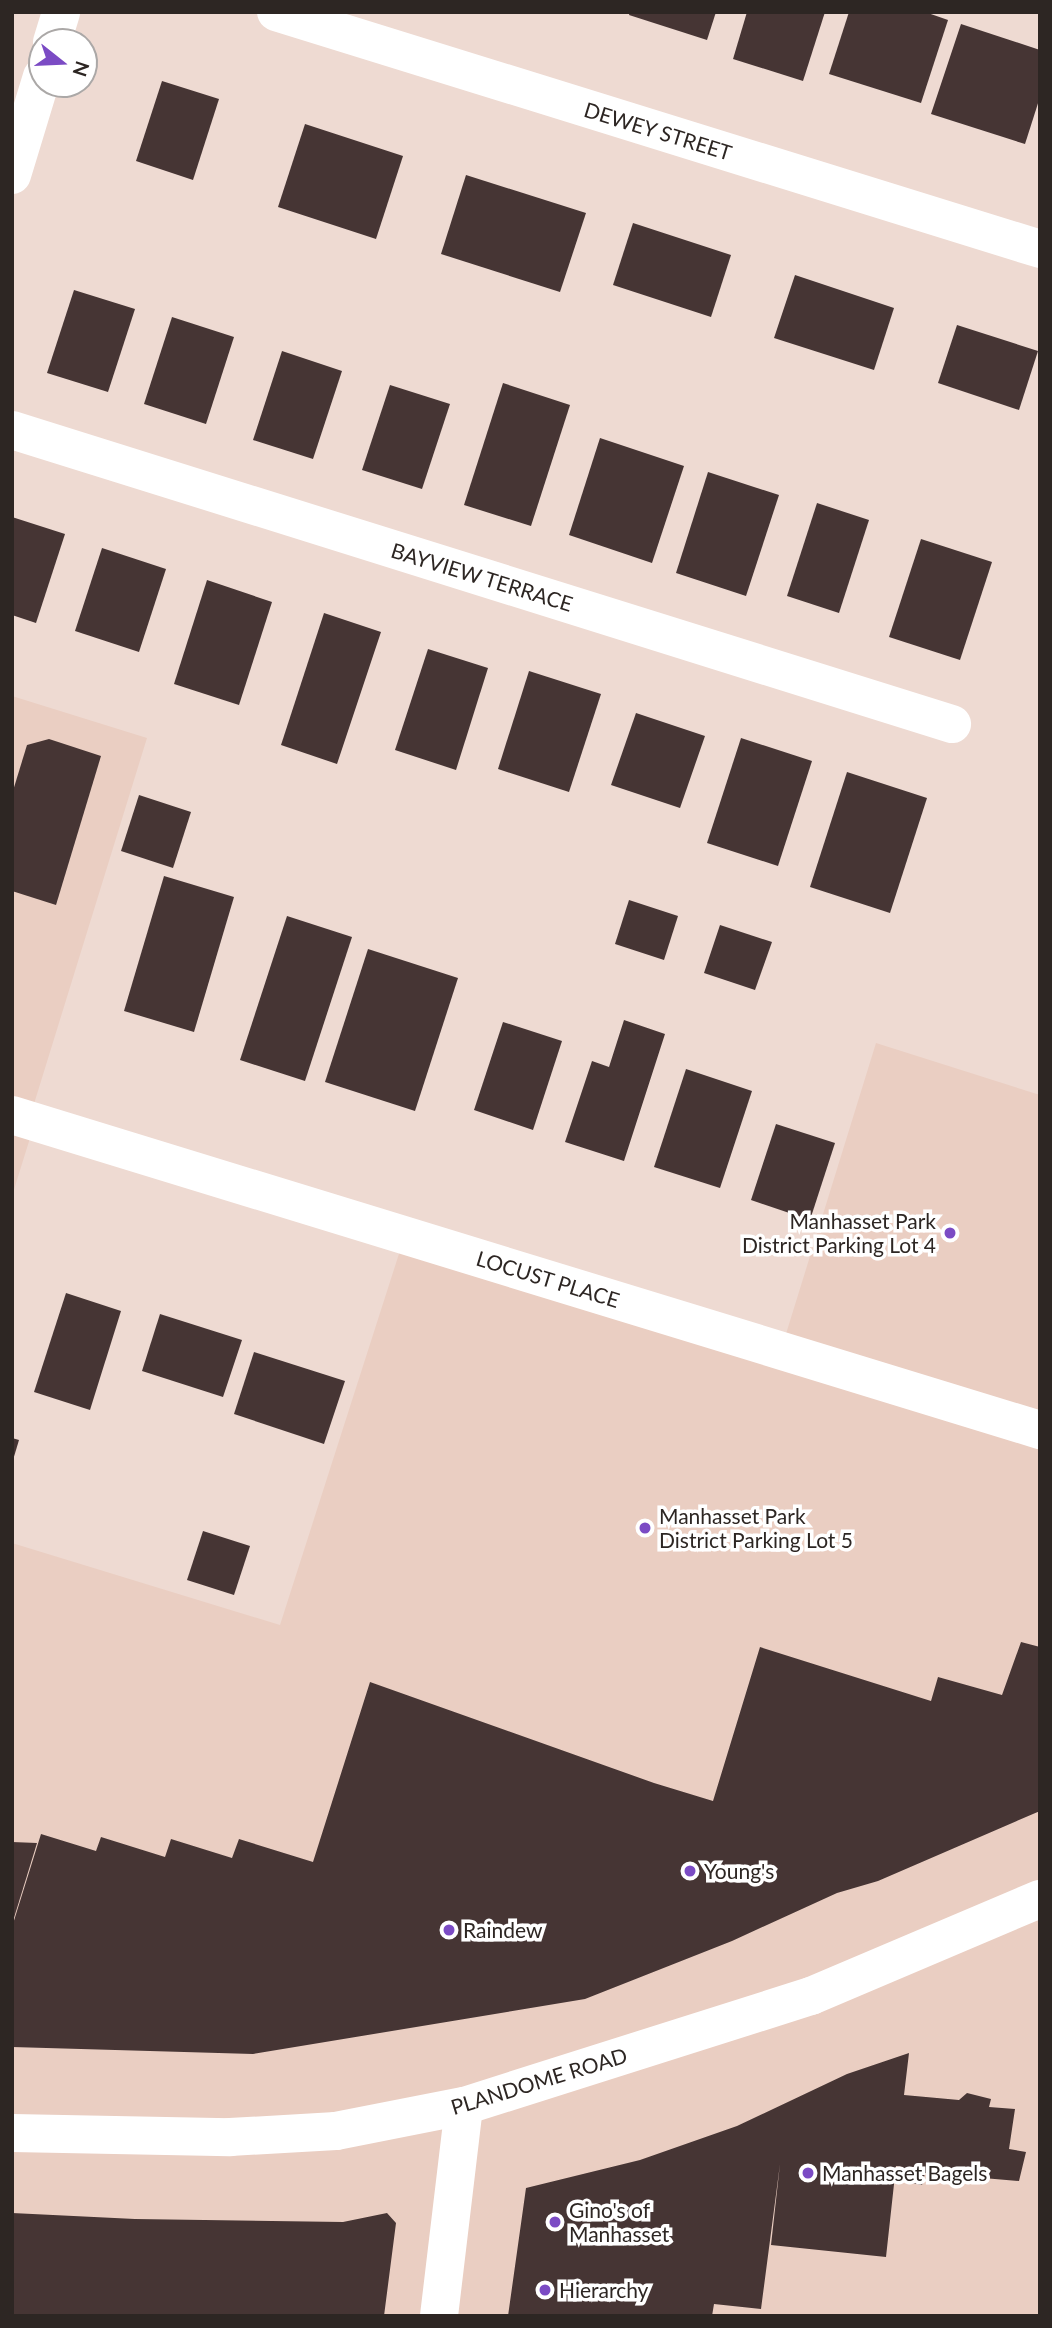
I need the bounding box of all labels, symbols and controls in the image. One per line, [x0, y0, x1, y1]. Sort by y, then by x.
north arrow [28, 28, 98, 98]
text: N [68, 59, 95, 80]
street label: DEWEY STREET [581, 96, 735, 166]
street label: BAYVIEW TERRACE [388, 537, 576, 617]
place label: Manhasset Park District Parking Lot 4 [742, 1208, 936, 1258]
marker: Manhasset Park District Parking Lot 4 [942, 1225, 958, 1241]
street label: LOCUST PLACE [473, 1245, 623, 1313]
place label: Manhasset Park District Parking Lot 5 [659, 1503, 853, 1553]
marker: Manhasset Park District Parking Lot 5 [637, 1520, 653, 1536]
place label: Young's [704, 1858, 774, 1884]
marker: Young's [682, 1863, 698, 1879]
place label: Raindew [463, 1917, 542, 1943]
marker: Raindew [441, 1922, 457, 1938]
street label: PLANDOME ROAD [448, 2042, 630, 2120]
place label: Manhasset Bagels [822, 2160, 987, 2186]
marker: Manhasset Bagels [800, 2165, 816, 2181]
place label: Gino's of Manhasset [569, 2197, 669, 2247]
marker: Gino's of Manhasset [547, 2214, 563, 2230]
place label: Hierarchy [559, 2277, 648, 2303]
marker: Hierarchy [537, 2282, 553, 2298]

